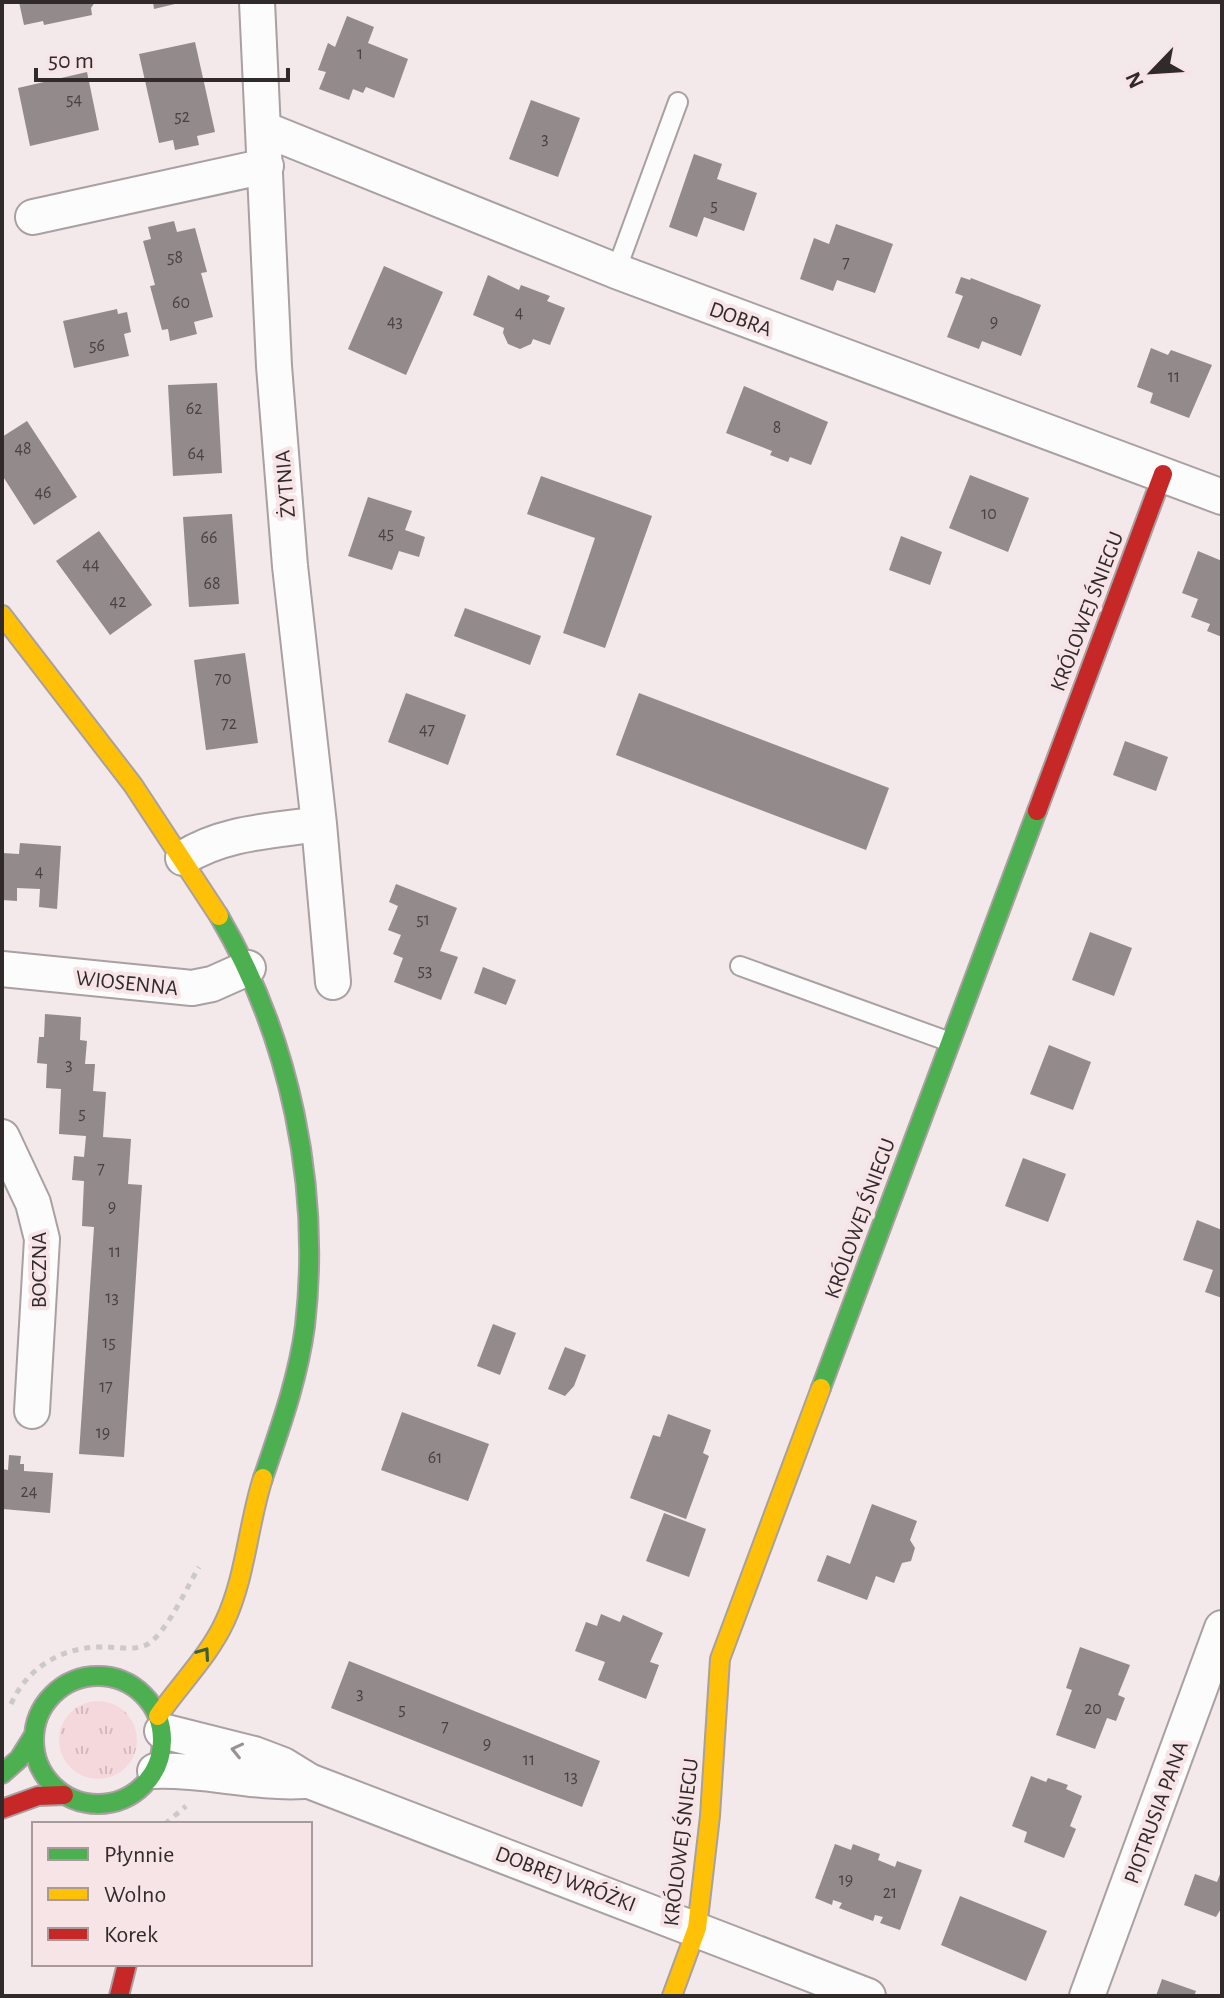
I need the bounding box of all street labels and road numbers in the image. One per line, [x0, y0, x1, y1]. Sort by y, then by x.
street label: DOBRA [706, 297, 775, 340]
street label: ŻYTNIA [271, 449, 299, 519]
street label: KRÓLOWEJ ŚNIEGU [1044, 528, 1128, 694]
street label: WIOSENNA [75, 967, 179, 999]
street label: KRÓLOWEJ ŚNIEGU [819, 1134, 899, 1302]
street label: BOCZNA [28, 1231, 50, 1308]
street label: PIOTRUSIA PANA [1120, 1738, 1192, 1886]
street label: KRÓLOWEJ ŚNIEGU [658, 1757, 702, 1927]
street label: DOBREJ WRÓŻKI [492, 1841, 639, 1916]

